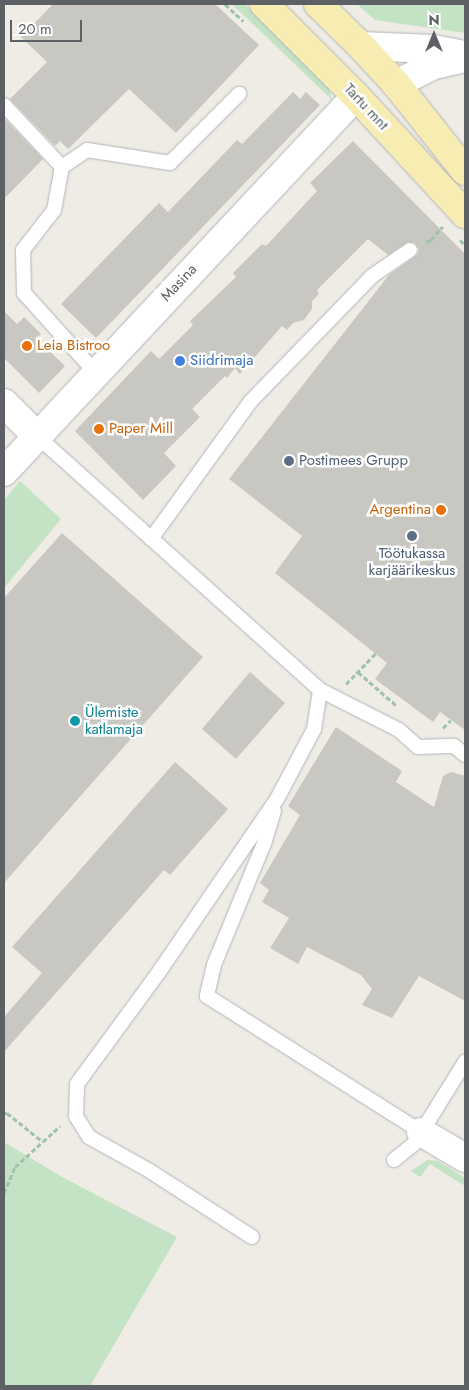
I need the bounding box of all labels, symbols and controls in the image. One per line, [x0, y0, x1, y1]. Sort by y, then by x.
scale bar [12, 10, 85, 42]
north arrow [409, 10, 459, 60]
text: N [428, 10, 440, 30]
text: 20 m [18, 18, 52, 40]
street label: Tartu mnt [340, 80, 392, 134]
street label: Masina [157, 261, 201, 305]
place label: Leia Bistroo [37, 337, 110, 355]
marker: Leia Bistroo [21, 340, 33, 352]
place label: Siidrimaja [190, 352, 253, 370]
marker: Siidrimaja [174, 355, 186, 367]
place label: Paper Mill [109, 420, 173, 438]
marker: Paper Mill [93, 423, 105, 435]
place label: Postimees Grupp [299, 452, 408, 470]
marker: Postimees Grupp [283, 455, 295, 467]
place label: Argentina [369, 501, 431, 519]
marker: Argentina [435, 504, 447, 516]
marker: Töötukassa karjäärikeskus [406, 530, 418, 542]
place label: Töötukassa karjäärikeskus [369, 544, 455, 579]
place label: Ülemiste katlamaja [85, 703, 143, 738]
marker: Ülemiste katlamaja [69, 715, 81, 727]

